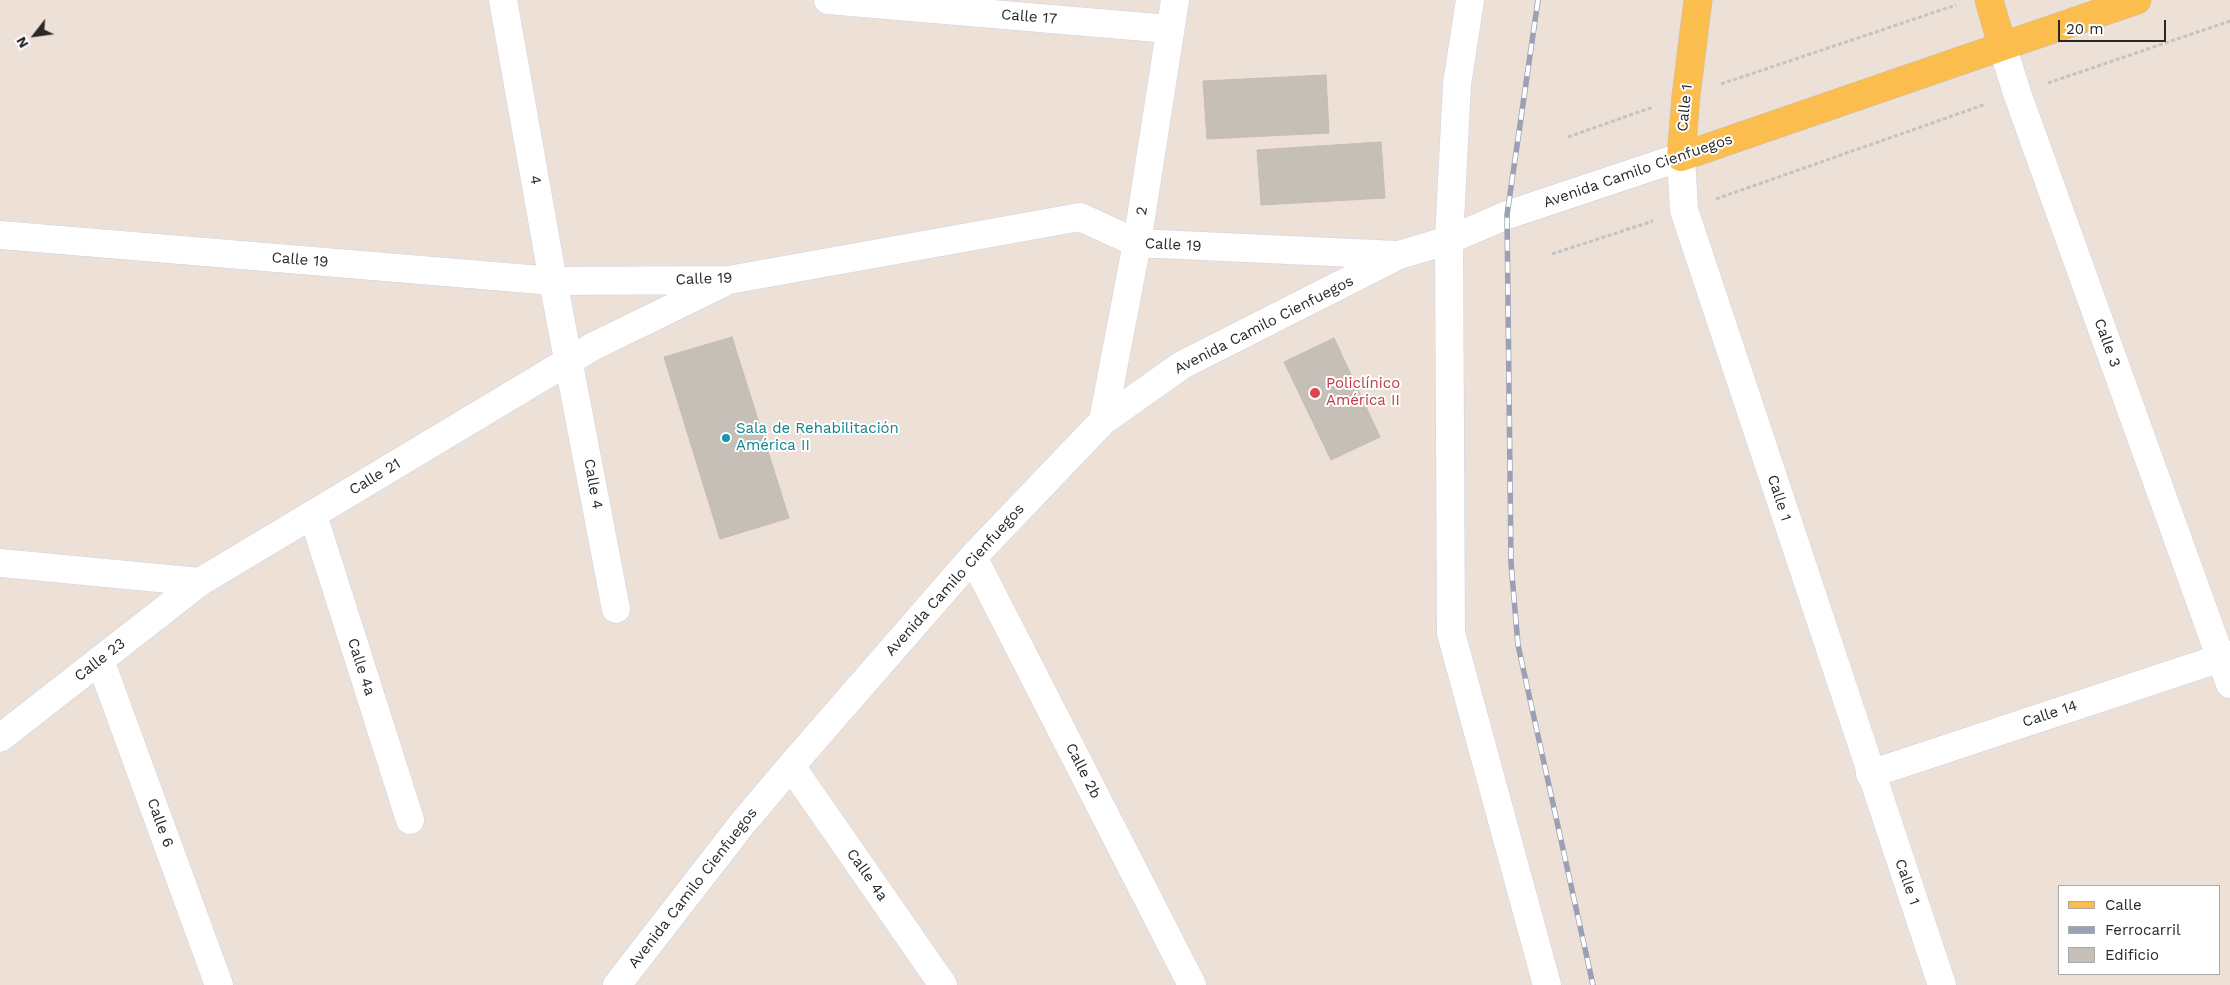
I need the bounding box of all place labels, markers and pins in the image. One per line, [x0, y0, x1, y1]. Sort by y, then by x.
place label: Policlínico América II [1326, 375, 1400, 410]
marker: Policlínico América II [1308, 386, 1322, 400]
place label: Sala de Rehabilitación América II [736, 420, 899, 455]
marker: Sala de Rehabilitación América II [720, 432, 732, 444]

